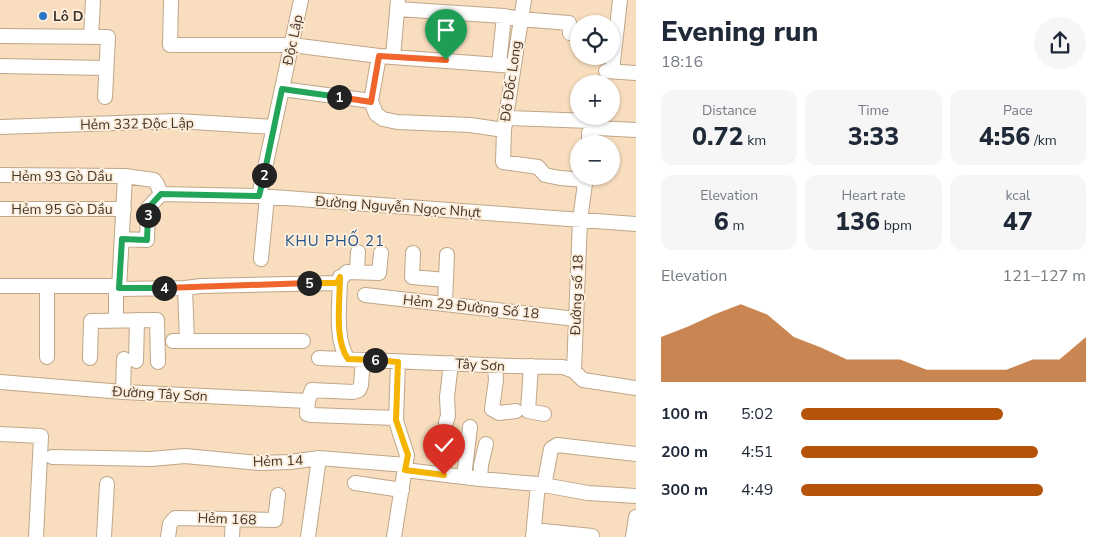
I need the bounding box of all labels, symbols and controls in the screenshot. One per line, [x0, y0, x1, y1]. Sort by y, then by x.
place label: Lô D [53, 7, 83, 26]
pin [425, 9, 467, 60]
marker: Lô D [37, 10, 49, 22]
street label: Độc Lập [278, 13, 308, 68]
text: Evening run [661, 13, 818, 51]
map controls [570, 15, 620, 185]
button: locate [570, 15, 620, 65]
icon: arrive [432, 16, 460, 44]
button: share [1034, 17, 1086, 69]
street label: Đô Đốc Long [496, 39, 526, 124]
text: 18:16 [661, 51, 703, 73]
button: + [570, 75, 620, 125]
pin: 1 [326, 84, 352, 110]
text: 1 [335, 88, 344, 107]
text: Distance [702, 101, 756, 120]
text: Time [858, 101, 889, 120]
text: Pace [1003, 101, 1033, 120]
street label: Hẻm 332 Độc Lập [80, 114, 194, 134]
text: 0.72 [692, 120, 744, 154]
text: 3:33 [848, 120, 899, 154]
text: 4:56 [979, 120, 1030, 154]
text: km [744, 131, 766, 150]
text: /km [1030, 131, 1057, 150]
button: − [570, 135, 620, 185]
pin: 2 [252, 162, 276, 188]
text: 2 [260, 166, 269, 185]
street label: Hẻm 93 Gò Dầu [11, 167, 113, 186]
text: Elevation [700, 186, 758, 205]
text: Heart rate [841, 186, 906, 205]
text: kcal [1005, 186, 1030, 205]
street label: Đường Nguyễn Ngọc Nhựt [314, 192, 481, 222]
street label: Hẻm 95 Gò Dầu [11, 200, 113, 219]
pin: 3 [136, 202, 160, 228]
text: 6 [714, 205, 729, 239]
text: 136 [835, 205, 880, 239]
text: 47 [1003, 205, 1033, 239]
text: 3 [144, 206, 153, 225]
text: m [729, 216, 744, 235]
text: bpm [880, 216, 912, 235]
district label: KHU PHỐ 21 [285, 229, 385, 251]
street label: Đường số 18 [566, 254, 588, 337]
text: Elevation [661, 265, 727, 287]
text: 121–127 m [1003, 265, 1086, 287]
pin: 5 [296, 270, 322, 296]
text: 5 [305, 274, 314, 293]
pin: 4 [152, 276, 176, 300]
text: 4 [160, 279, 169, 298]
street label: Hẻm 29 Đường Số 18 [402, 290, 540, 324]
pin: 6 [362, 348, 388, 372]
text: 6 [371, 351, 380, 370]
street label: Tây Sơn [455, 354, 505, 376]
street label: Đường Tây Sơn [111, 382, 208, 406]
text: 100 m [661, 403, 708, 425]
text: 5:02 [741, 403, 773, 425]
pin [423, 424, 465, 475]
icon: check [430, 431, 458, 459]
text: 200 m [661, 441, 708, 463]
text: 4:51 [741, 441, 773, 463]
street label: Hẻm 14 [252, 451, 304, 471]
text: 300 m [661, 479, 708, 501]
text: 4:49 [741, 479, 773, 501]
street label: Hẻm 168 [197, 508, 257, 530]

